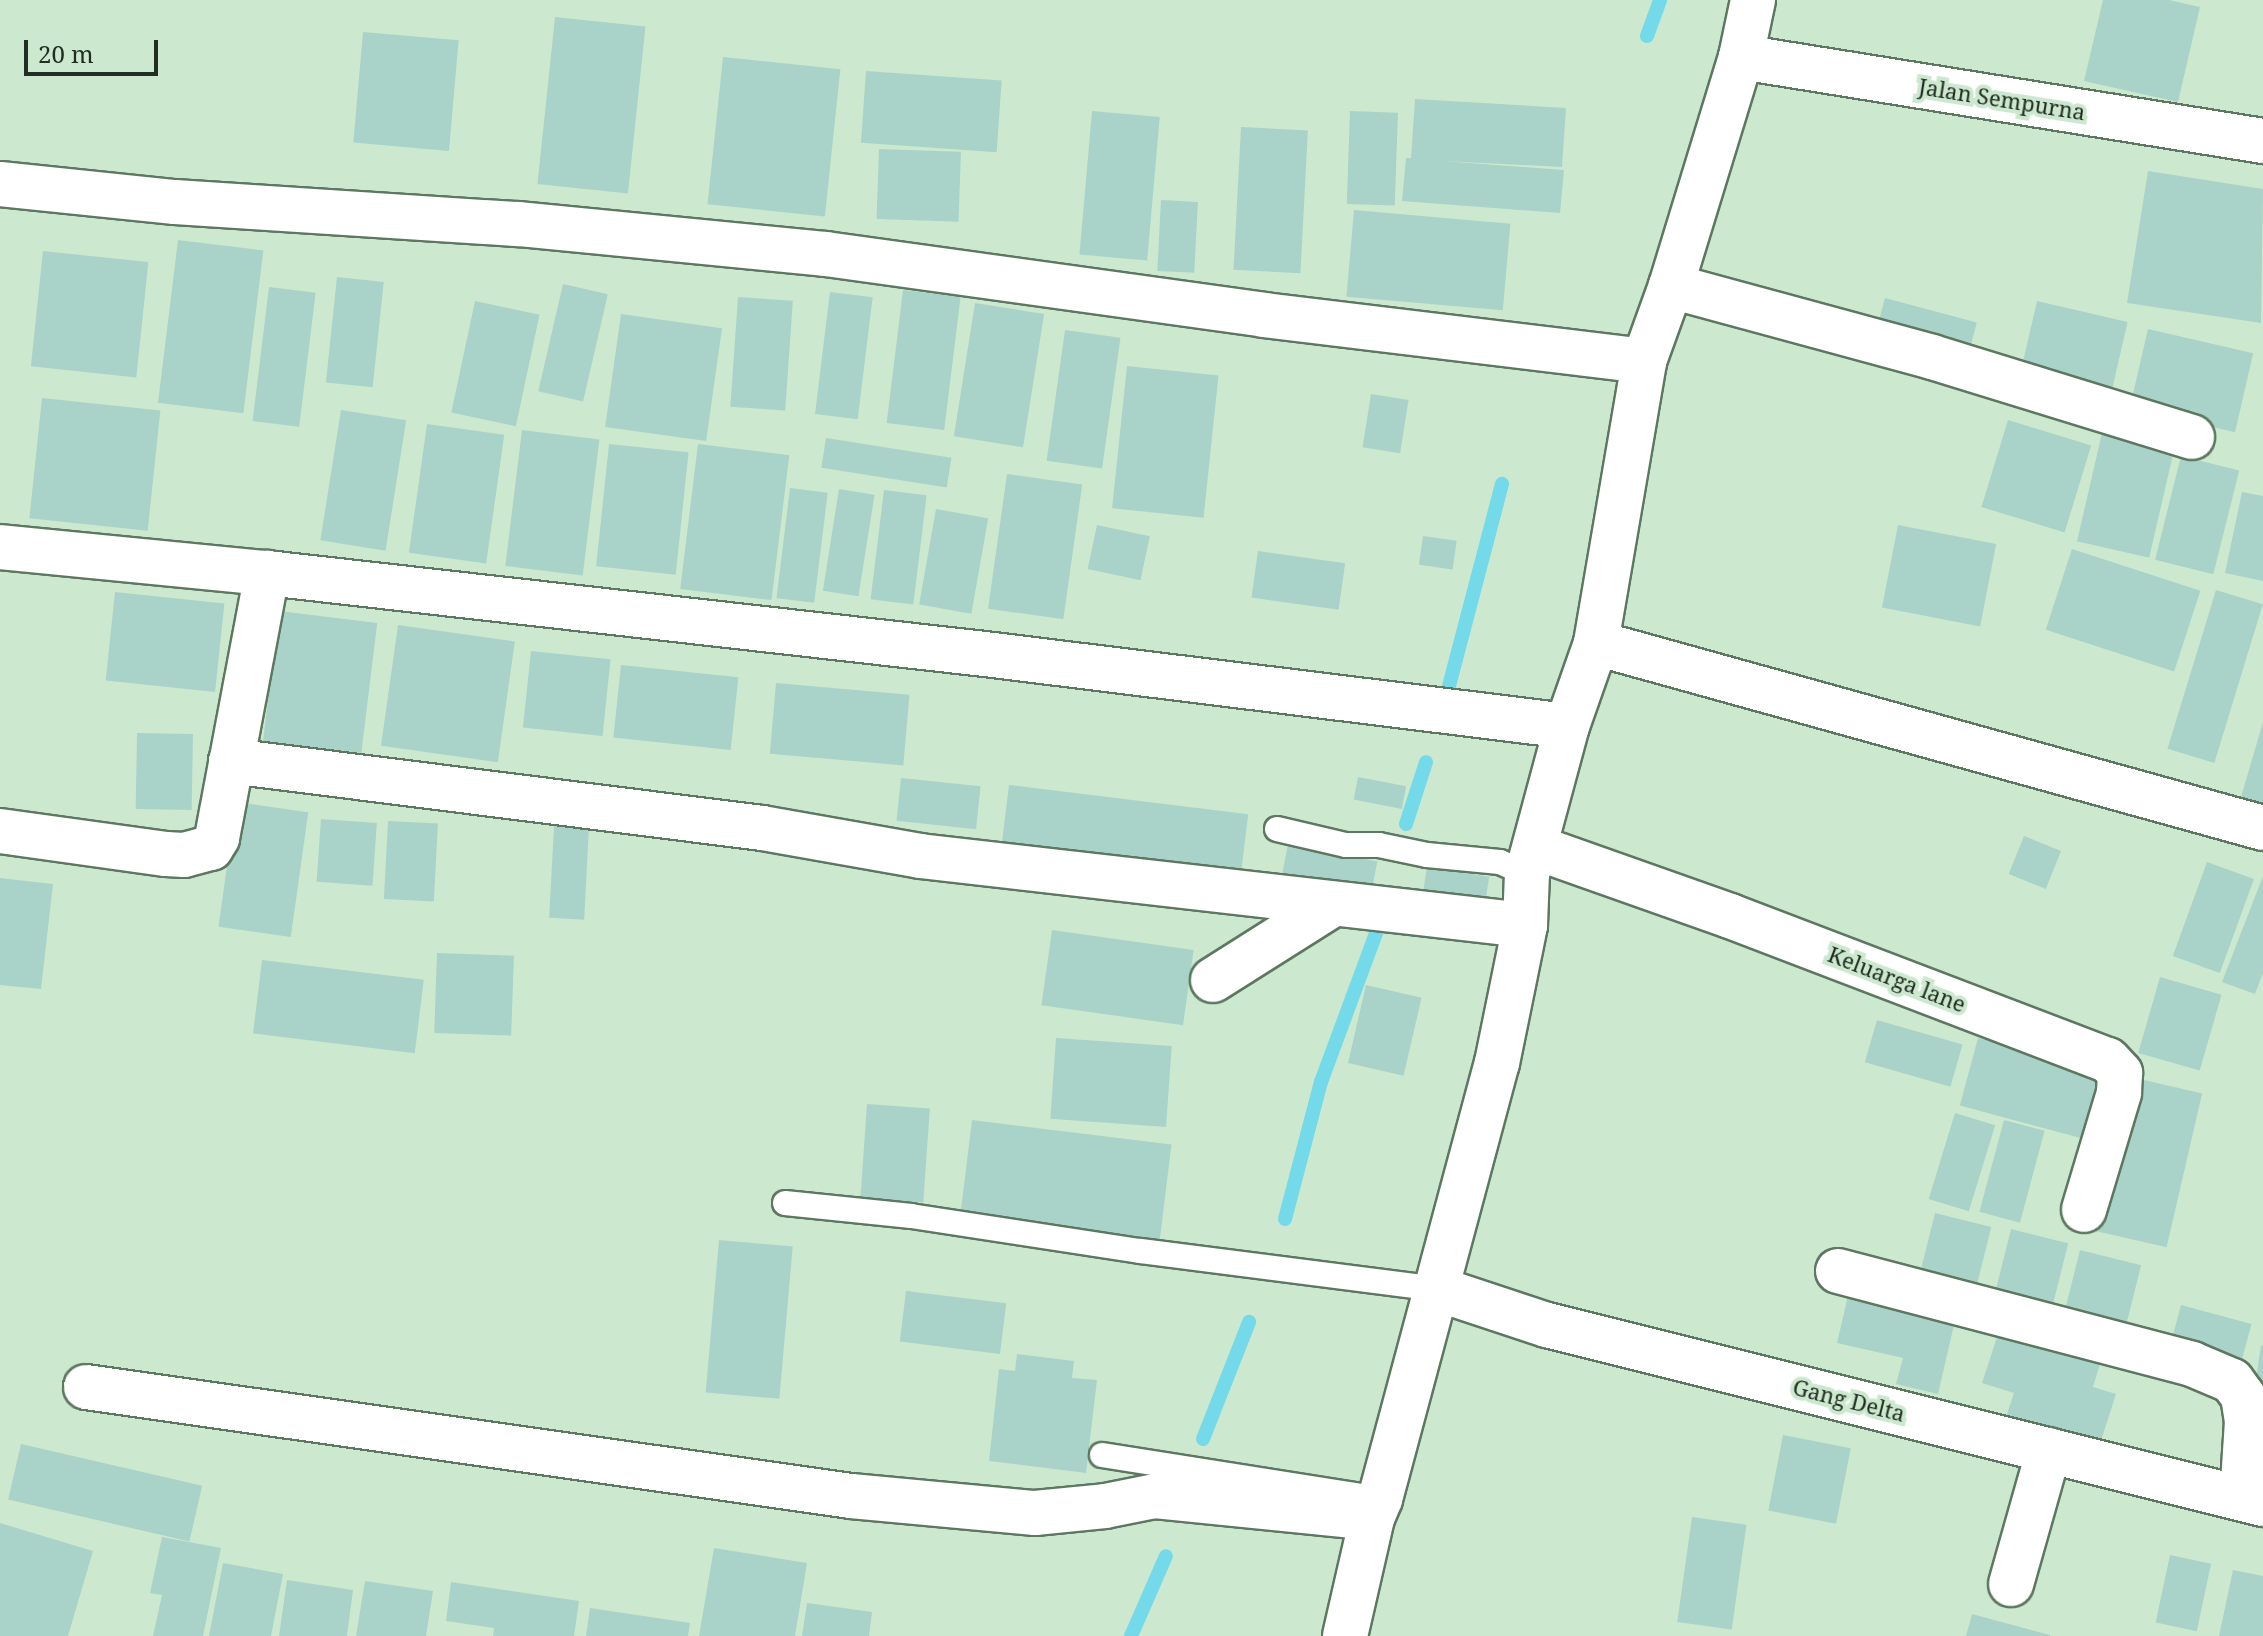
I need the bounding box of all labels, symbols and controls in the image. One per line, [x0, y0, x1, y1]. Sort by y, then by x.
scale bar [28, 24, 162, 74]
text: 20 m [38, 37, 94, 70]
street label: Jalan Sempurna [1917, 73, 2087, 125]
street label: Keluarga lane [1824, 941, 1970, 1017]
street label: Gang Delta [1790, 1373, 1908, 1427]

